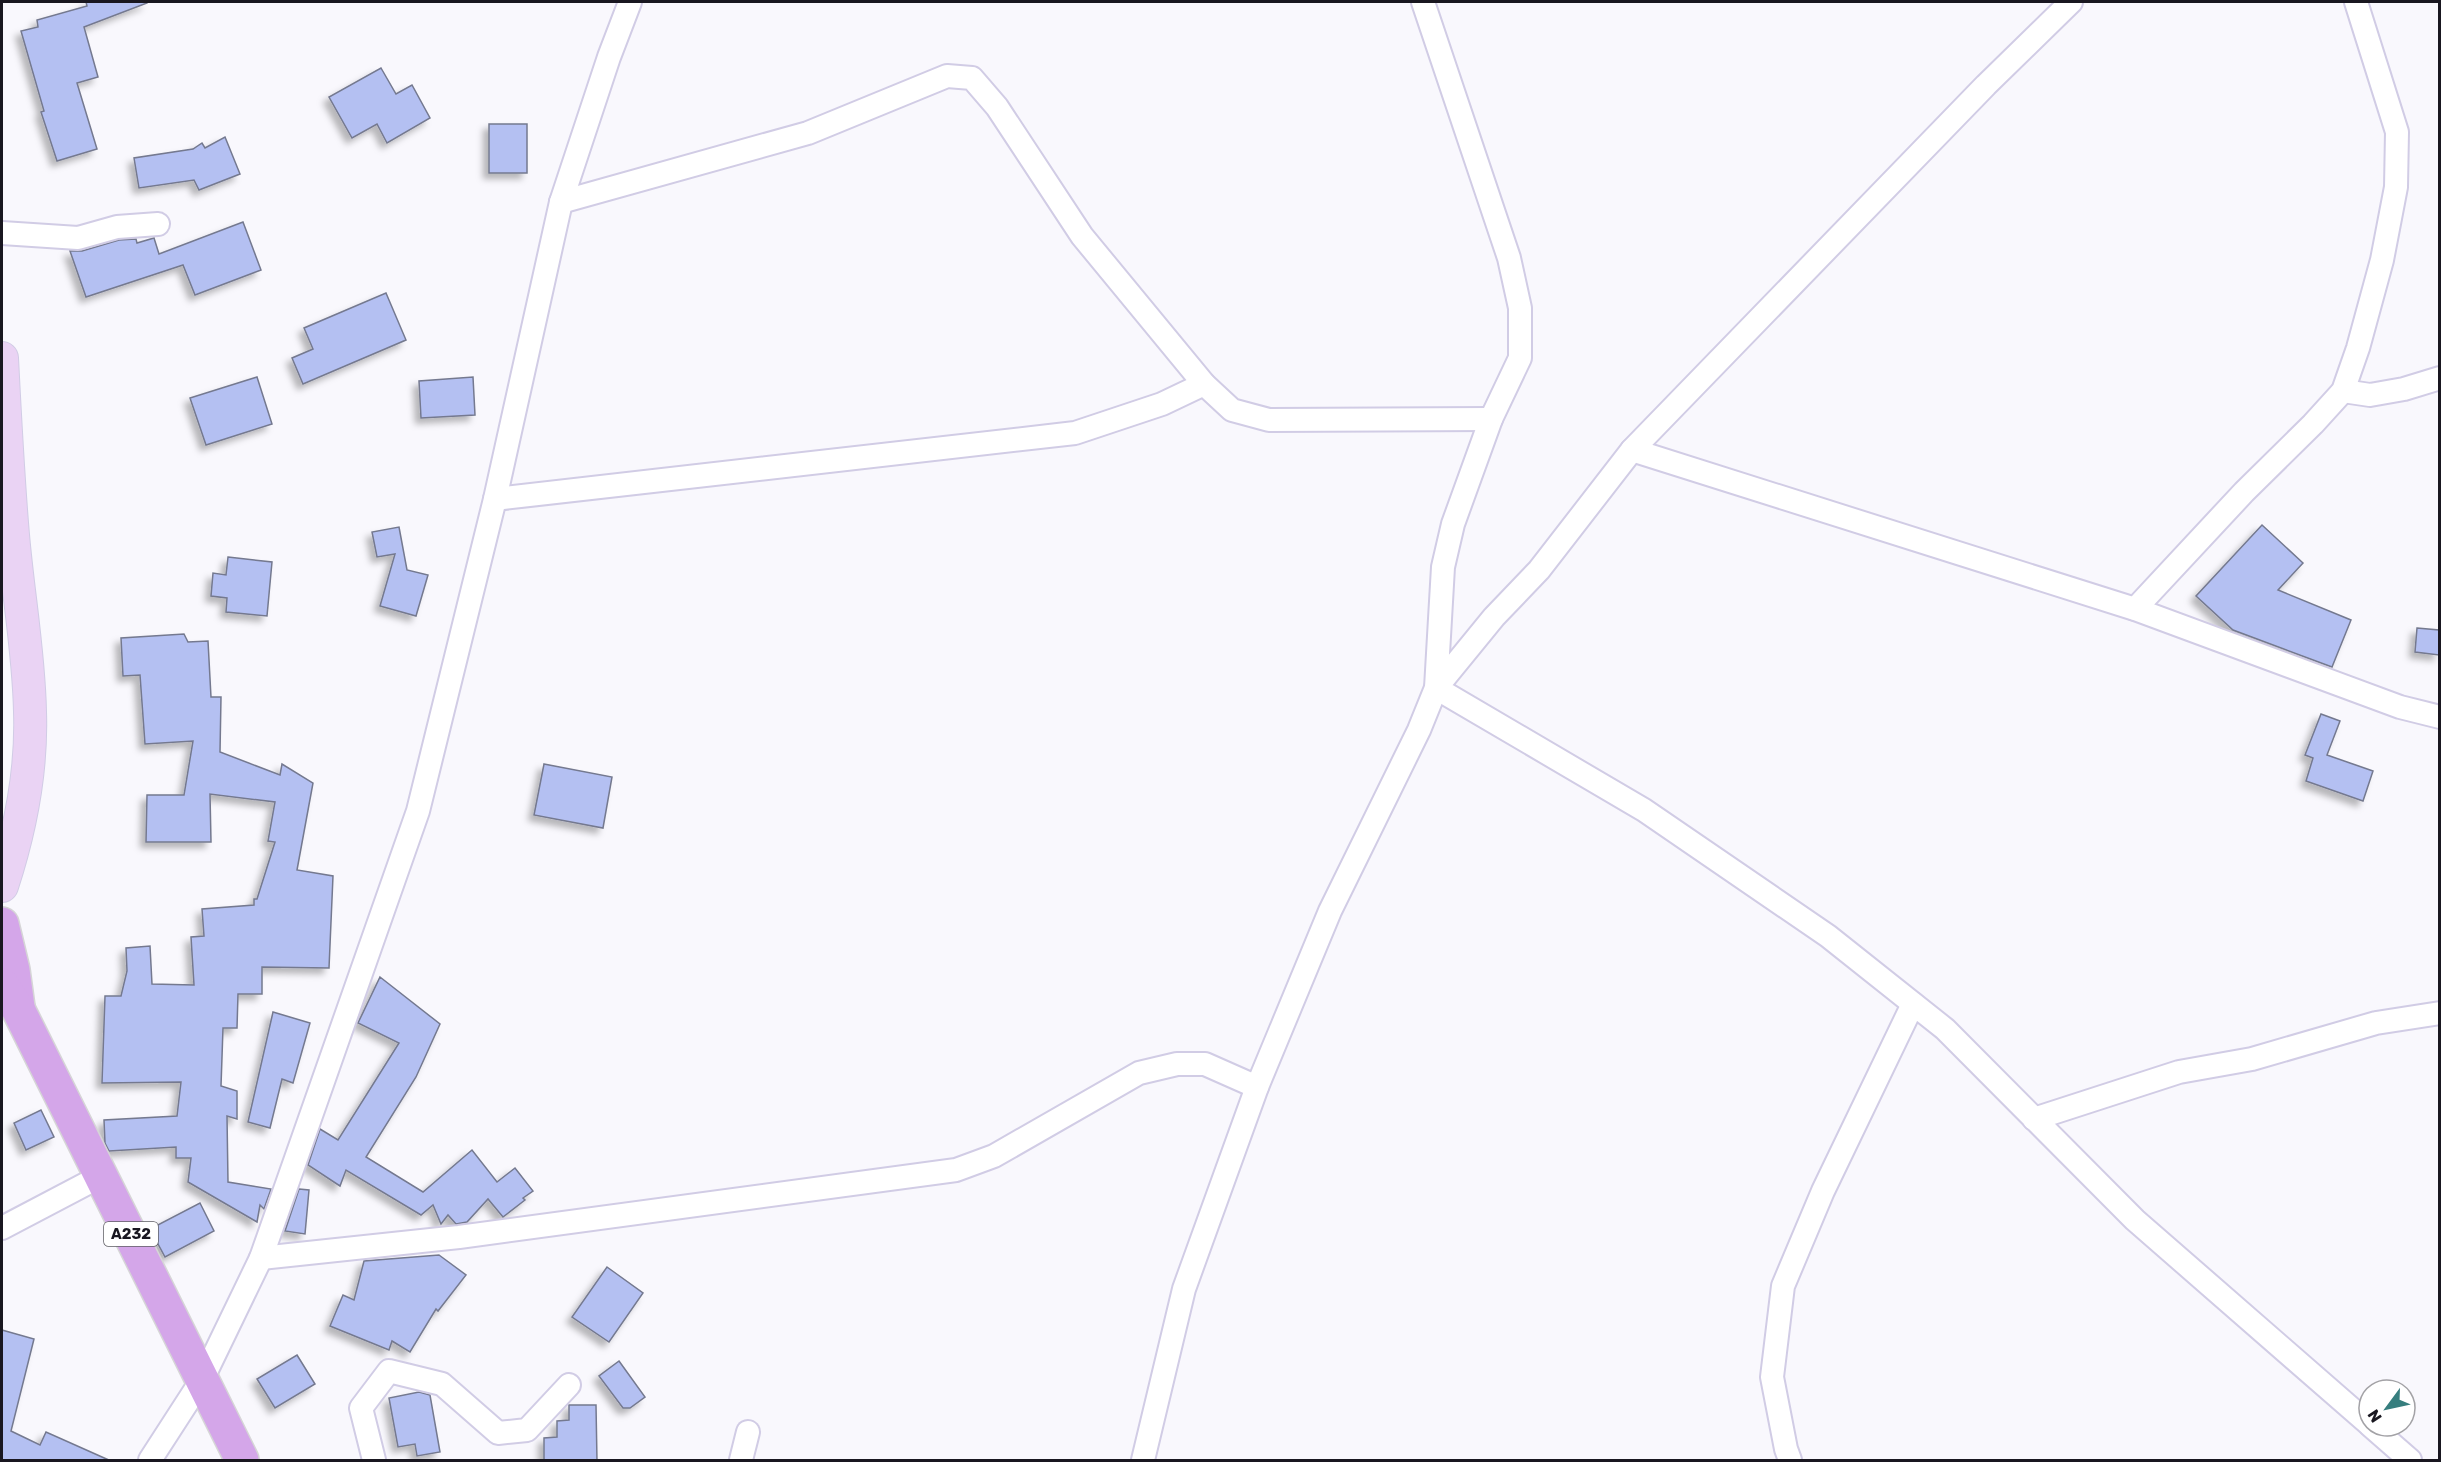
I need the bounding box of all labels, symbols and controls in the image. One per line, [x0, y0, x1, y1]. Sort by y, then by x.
road number: A232 [104, 1222, 158, 1246]
north arrow [2357, 1378, 2417, 1438]
text: N [2364, 1406, 2386, 1426]

